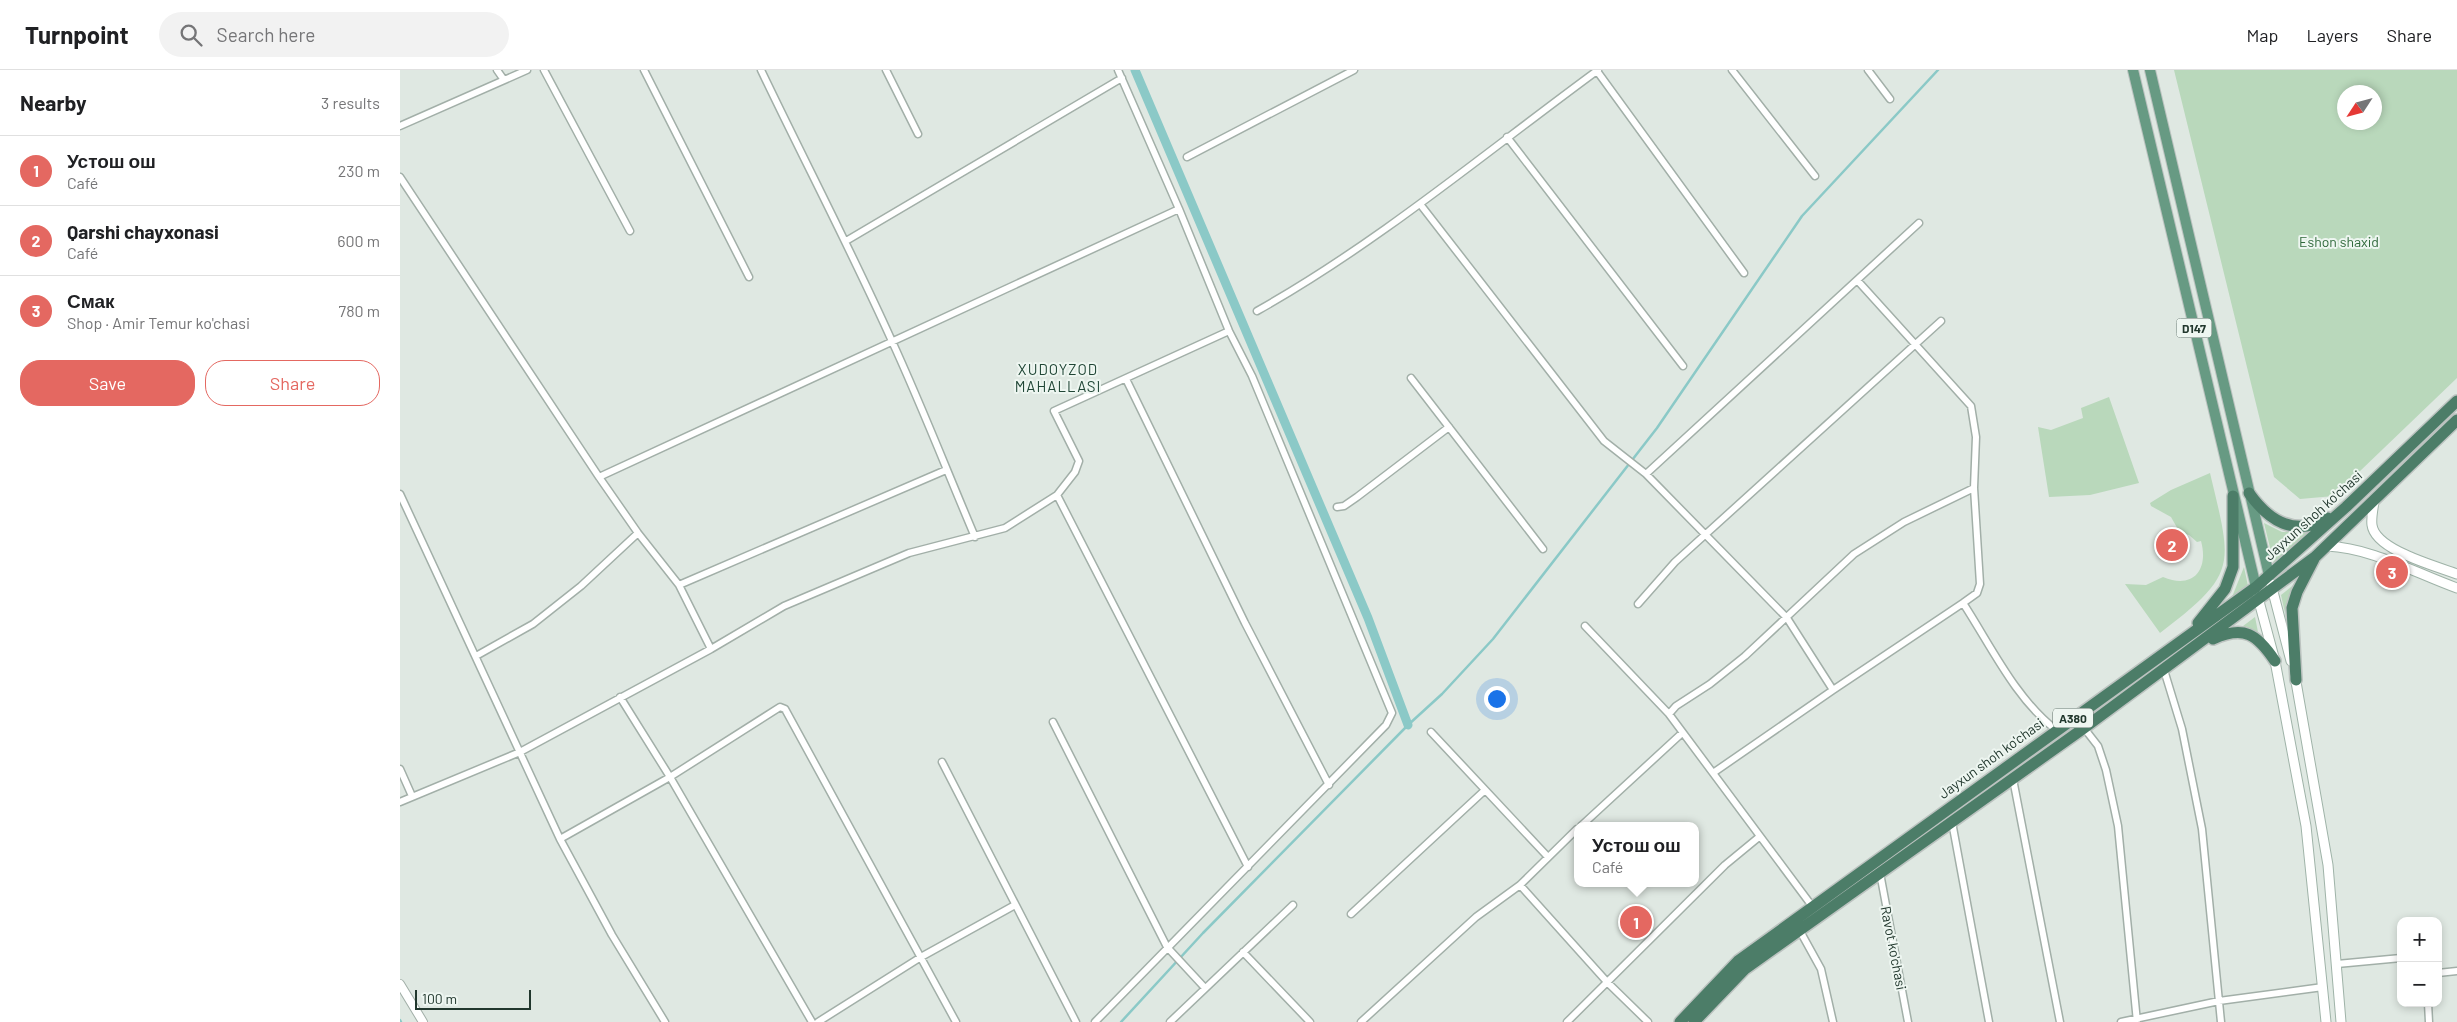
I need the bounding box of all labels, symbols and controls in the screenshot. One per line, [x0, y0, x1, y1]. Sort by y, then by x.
search box [159, 12, 509, 57]
text: Turnpoint [25, 20, 129, 49]
icon: search [177, 21, 205, 49]
text: Search here [217, 23, 315, 46]
text: Map [2246, 24, 2278, 46]
text: Layers [2306, 24, 2359, 46]
text: Share [2387, 24, 2432, 46]
north arrow [2337, 85, 2382, 130]
text: Nearby [20, 90, 86, 115]
text: 3 results [321, 93, 380, 112]
text: Устош ош [67, 149, 156, 172]
text: 1 [33, 161, 39, 180]
text: 230 m [338, 161, 380, 180]
text: Café [67, 173, 98, 192]
text: Qarshi chayxonasi [67, 220, 219, 243]
text: 2 [32, 231, 40, 250]
text: 600 m [337, 231, 380, 250]
park label: Eshon shaxid [2299, 233, 2379, 250]
text: Café [67, 243, 98, 262]
text: Смак [67, 289, 115, 312]
text: 3 [32, 301, 40, 320]
text: 780 m [339, 301, 380, 320]
text: Shop · Amir Temur ko'chasi [67, 313, 250, 332]
road number: D147 [2176, 318, 2212, 338]
button: Save [20, 360, 195, 406]
button: Share [205, 360, 380, 406]
district label: XUDOYZOD MAHALLASI [1015, 360, 1101, 395]
street label: Jayxun shoh ko'chasi [2261, 467, 2365, 563]
pin: 2 [2156, 526, 2188, 564]
pin: 3 [2376, 553, 2408, 591]
your location [1484, 686, 1510, 712]
road number: A380 [2053, 708, 2093, 728]
street label: Jayxun shoh ko'chasi [1935, 714, 2047, 802]
popup [1574, 822, 1699, 887]
text: Устош ош [1592, 833, 1681, 856]
text: Café [1592, 857, 1623, 876]
pin: 1 [1620, 903, 1652, 941]
street label: Ravot ko'chasi [1878, 905, 1910, 991]
map controls [2397, 917, 2442, 1007]
button: + [2397, 917, 2442, 962]
button: − [2397, 962, 2442, 1007]
scale bar [415, 987, 531, 1010]
text: 100 m [422, 990, 457, 1007]

